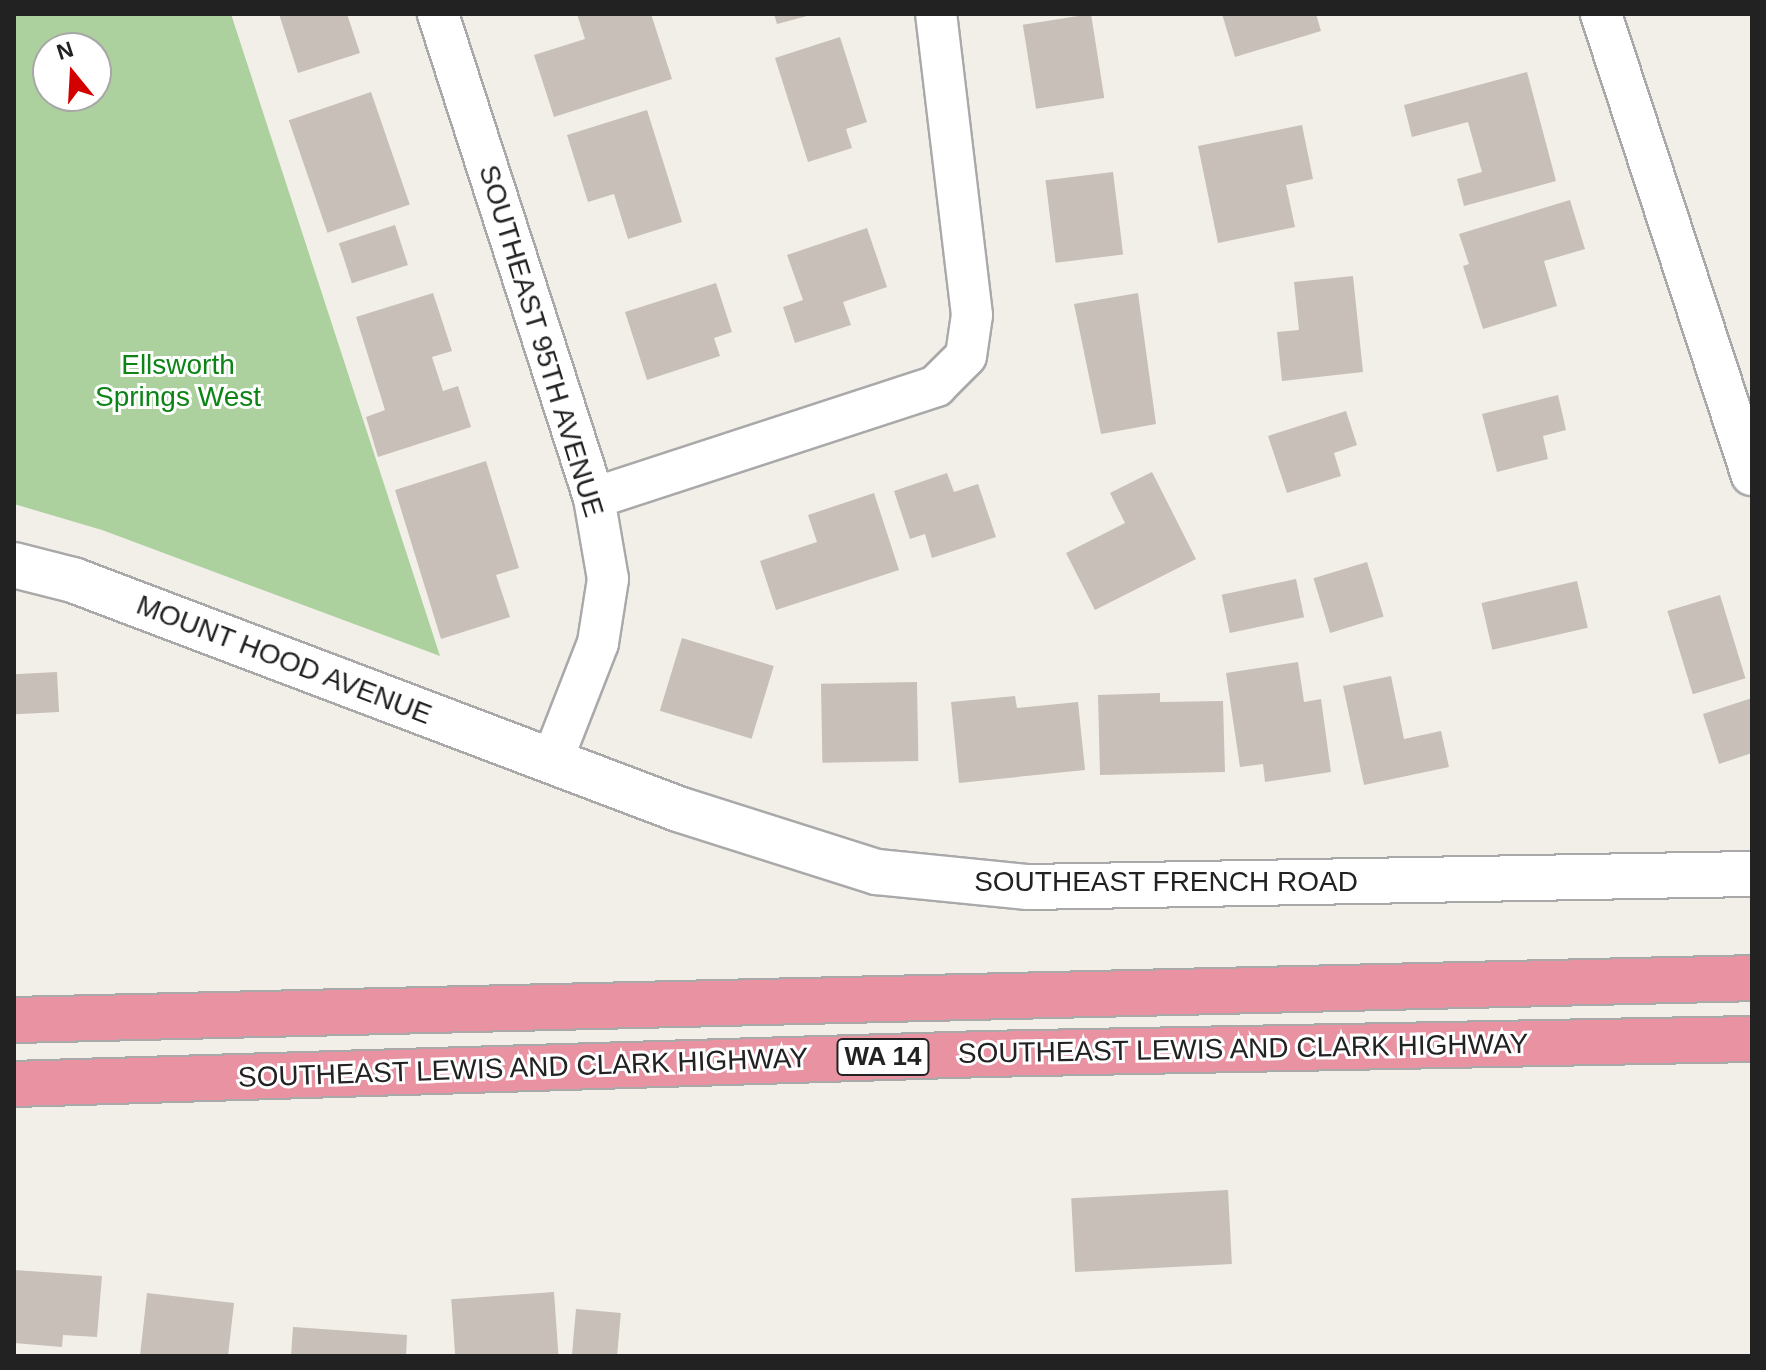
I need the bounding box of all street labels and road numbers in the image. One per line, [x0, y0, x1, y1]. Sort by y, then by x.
street label: SOUTHEAST 95TH AVENUE [471, 160, 611, 522]
street label: MOUNT HOOD AVENUE [131, 588, 437, 732]
street label: SOUTHEAST FRENCH ROAD [974, 865, 1358, 899]
street label: SOUTHEAST LEWIS AND CLARK HIGHWAY [956, 1027, 1530, 1071]
road number: WA 14 [835, 1035, 931, 1079]
street label: SOUTHEAST LEWIS AND CLARK HIGHWAY [236, 1041, 810, 1095]

